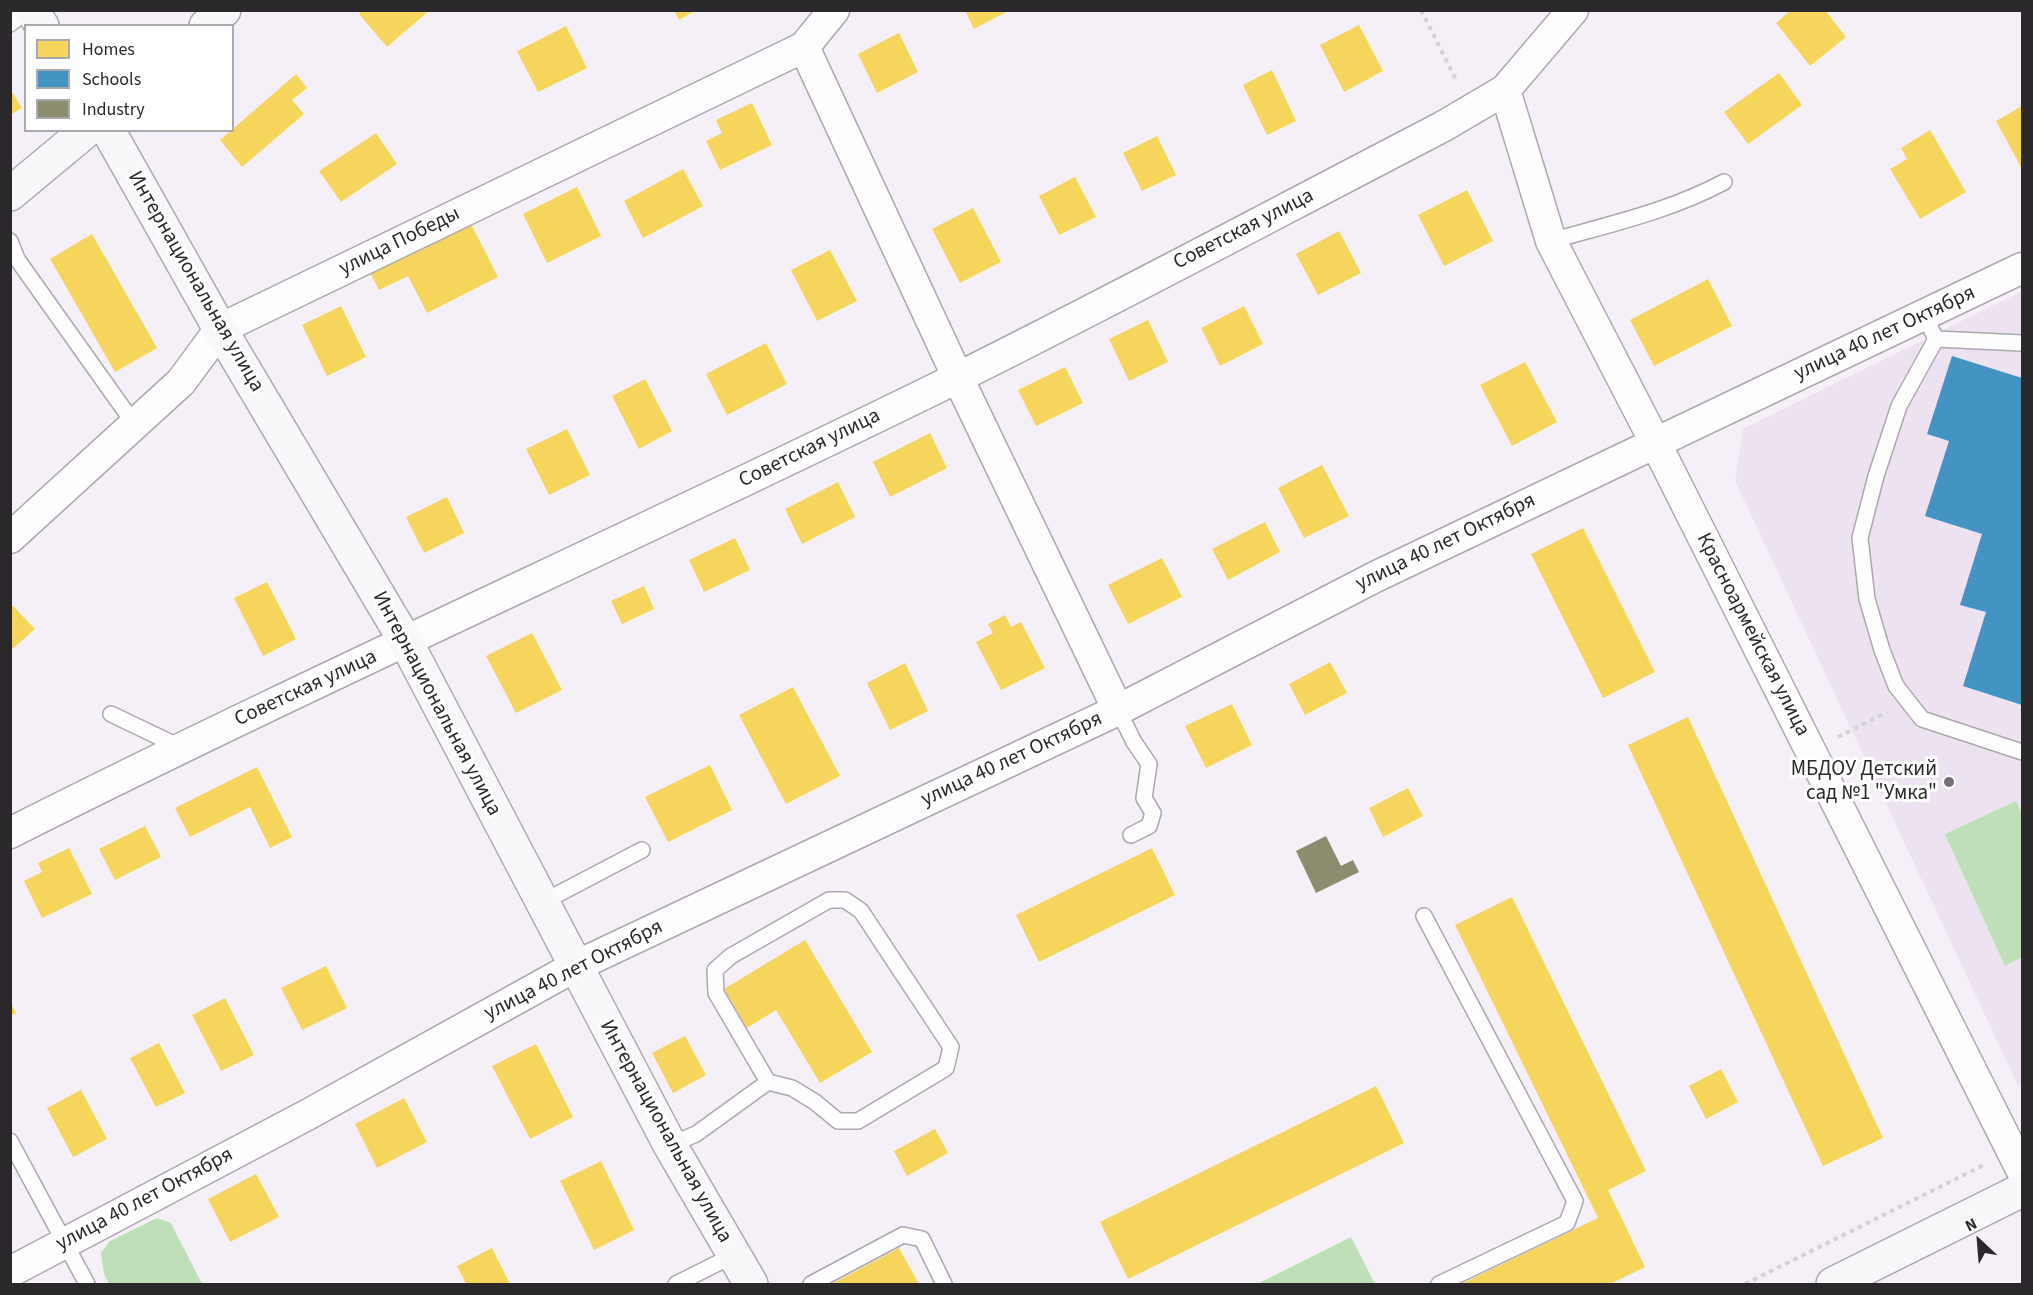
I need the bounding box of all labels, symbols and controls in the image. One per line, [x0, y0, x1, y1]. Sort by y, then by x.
legend [24, 24, 234, 132]
text: Homes [82, 37, 135, 62]
text: Schools [82, 67, 141, 92]
text: Industry [82, 97, 145, 122]
street label: Интернациональная улица [121, 167, 269, 397]
street label: Советская улица [1170, 184, 1318, 276]
street label: улица Победы [335, 202, 465, 282]
street label: улица 40 лет Октября [1790, 281, 1980, 387]
street label: Советская улица [735, 404, 885, 494]
street label: улица 40 лет Октября [1352, 488, 1540, 598]
street label: Красноармейская улица [1690, 529, 1814, 741]
street label: Интернациональная улица [366, 587, 506, 821]
street label: Советская улица [231, 645, 381, 733]
street label: улица 40 лет Октября [917, 707, 1107, 813]
place label: МБДОУ Детский сад №1 "Умка" [1791, 757, 1937, 807]
marker: МБДОУ Детский сад №1 "Умка" [1942, 775, 1956, 789]
street label: улица 40 лет Октября [480, 915, 668, 1027]
street label: Интернациональная улица [593, 1016, 737, 1248]
street label: улица 40 лет Октября [52, 1143, 238, 1257]
north arrow [1949, 1211, 2009, 1271]
text: N [1961, 1213, 1981, 1237]

